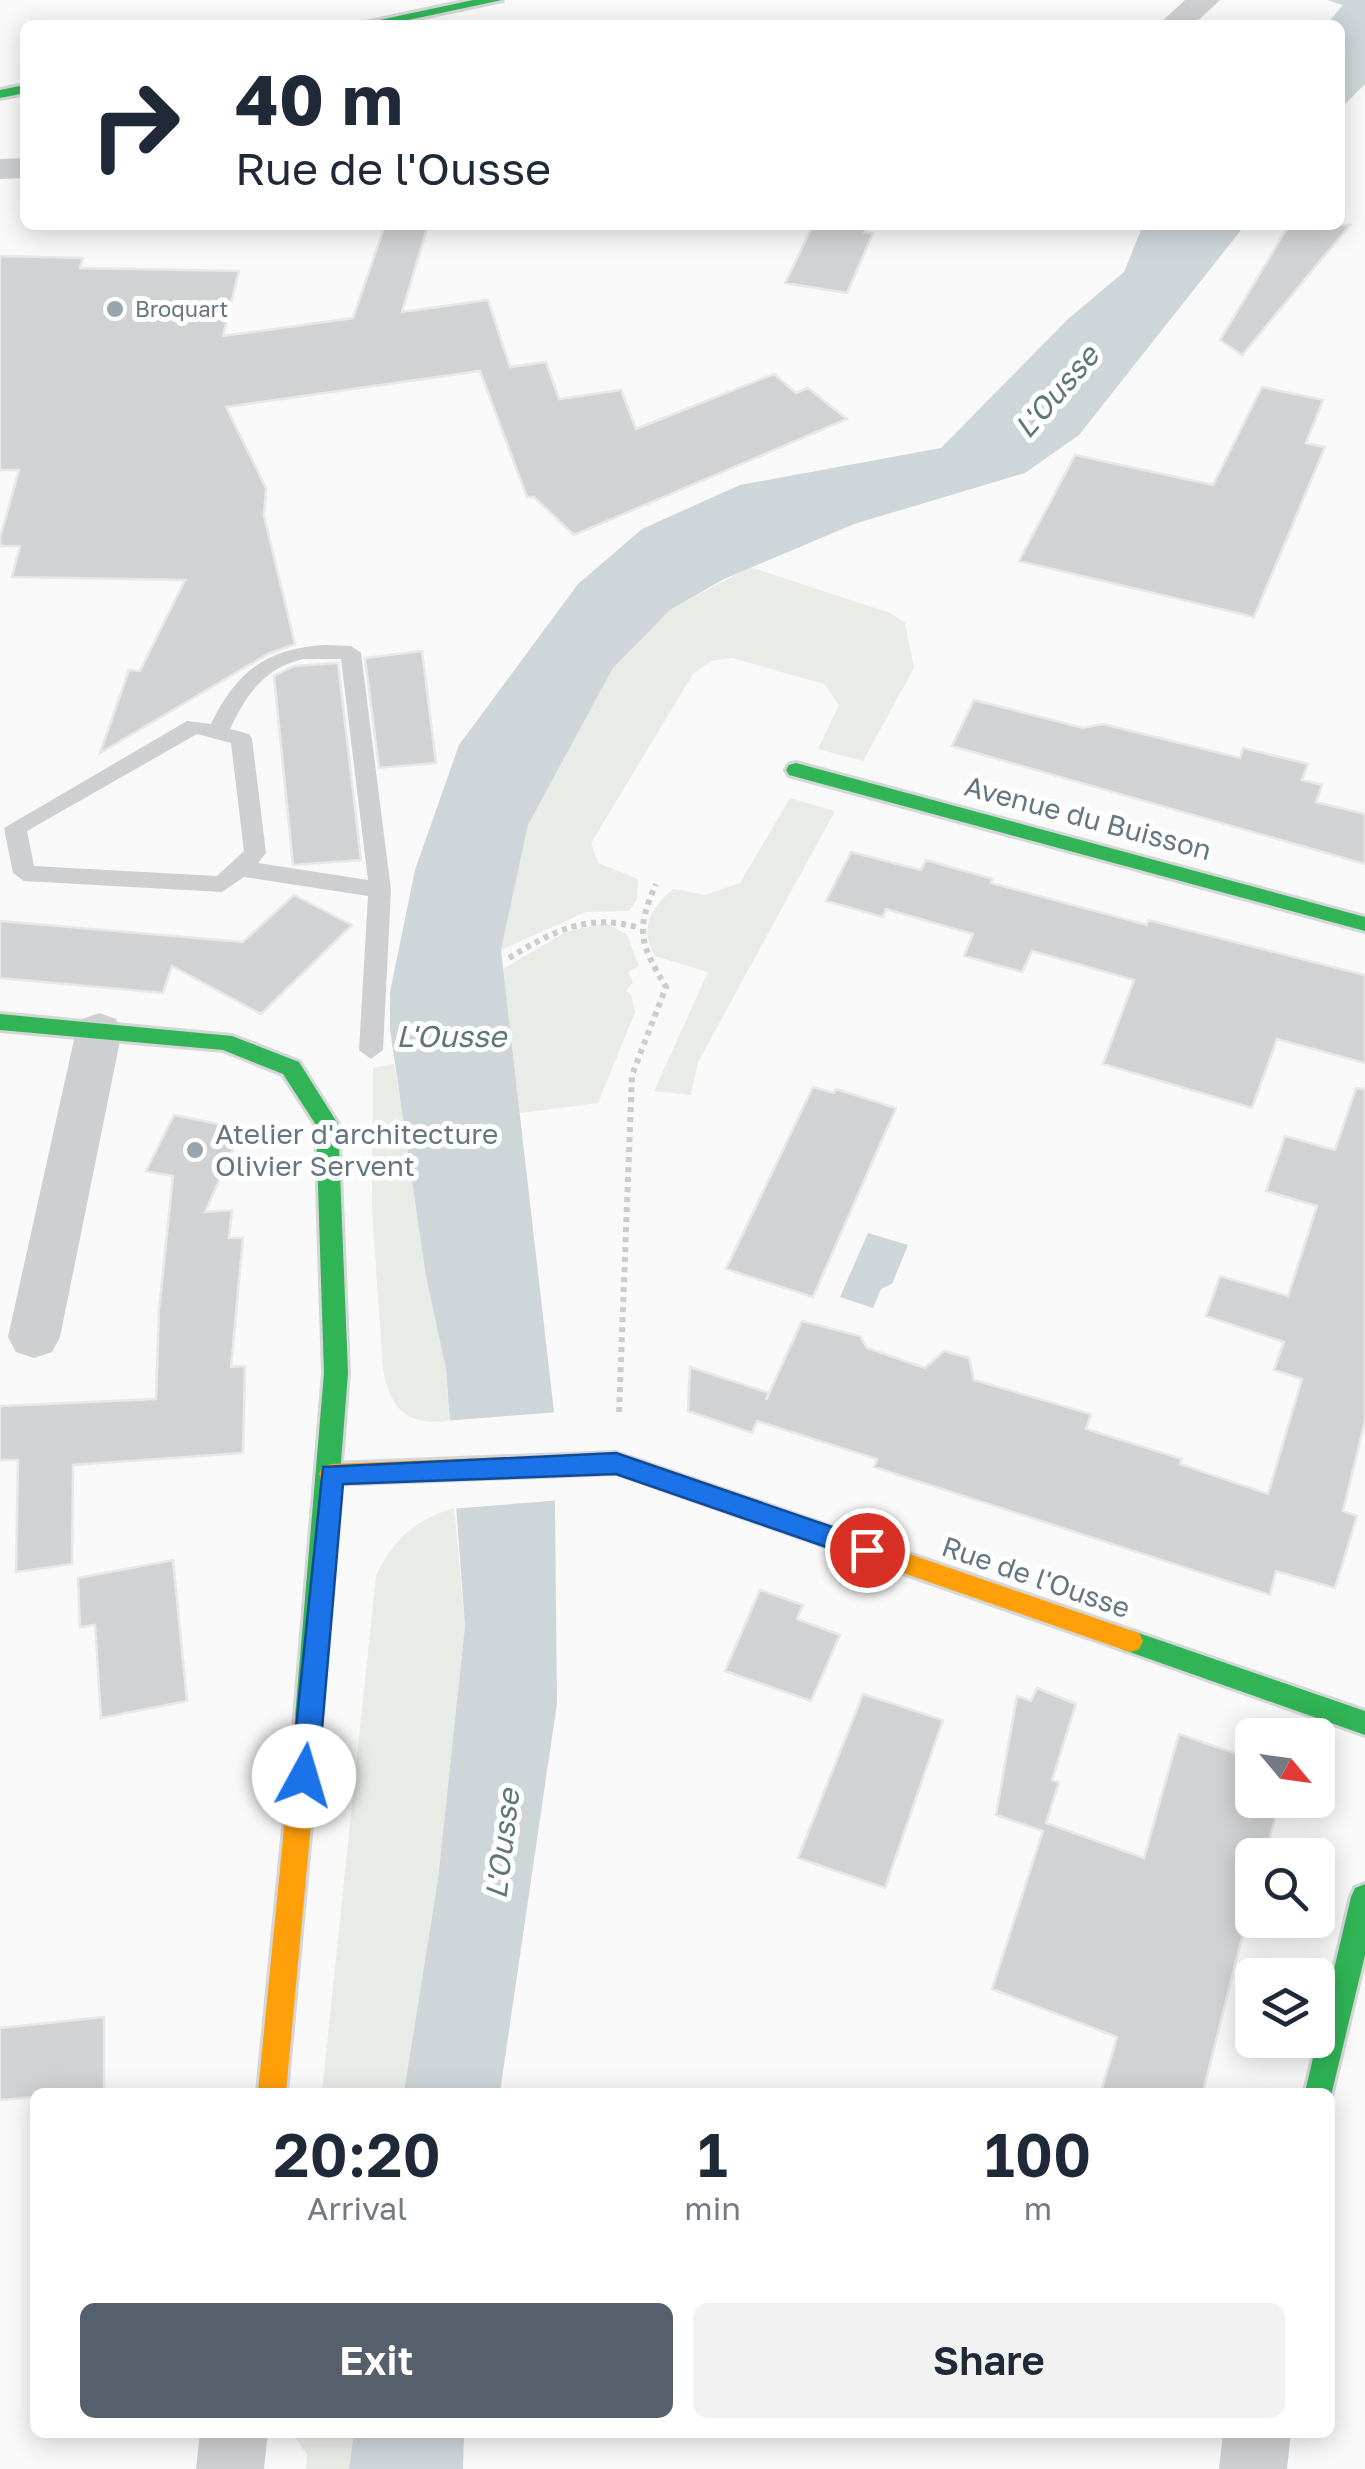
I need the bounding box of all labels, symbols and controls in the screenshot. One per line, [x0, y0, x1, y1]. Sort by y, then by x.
text: 40 m [235, 56, 403, 140]
icon: right [70, 60, 200, 190]
text: Rue de l'Ousse [235, 141, 551, 195]
place label: Broquart [135, 295, 228, 322]
marker: Broquart [104, 298, 126, 320]
water label: L'Ousse [1006, 336, 1108, 445]
street label: Avenue du Buisson [961, 769, 1215, 866]
water label: L'Ousse [396, 1018, 509, 1054]
place label: Atelier d'architecture Olivier Servent [215, 1117, 498, 1182]
marker: Atelier d'architecture Olivier Servent [184, 1139, 206, 1161]
pin [825, 1508, 910, 1593]
icon: arrive [840, 1523, 895, 1578]
street label: Rue de l'Ousse [938, 1529, 1135, 1624]
north arrow [1235, 1718, 1335, 1818]
map controls [1235, 1718, 1335, 2058]
position arrow [252, 1724, 356, 1828]
water label: L'Ousse [477, 1784, 527, 1901]
button: search [1235, 1838, 1335, 1938]
button: layers [1235, 1958, 1335, 2058]
text: 20:20 [274, 2118, 441, 2190]
text: 1 [697, 2118, 728, 2190]
text: 100 [984, 2118, 1091, 2190]
text: Arrival [307, 2189, 407, 2227]
text: min [684, 2189, 741, 2227]
text: m [1024, 2189, 1052, 2227]
button: Exit [80, 2303, 673, 2418]
button: Share [693, 2303, 1285, 2418]

